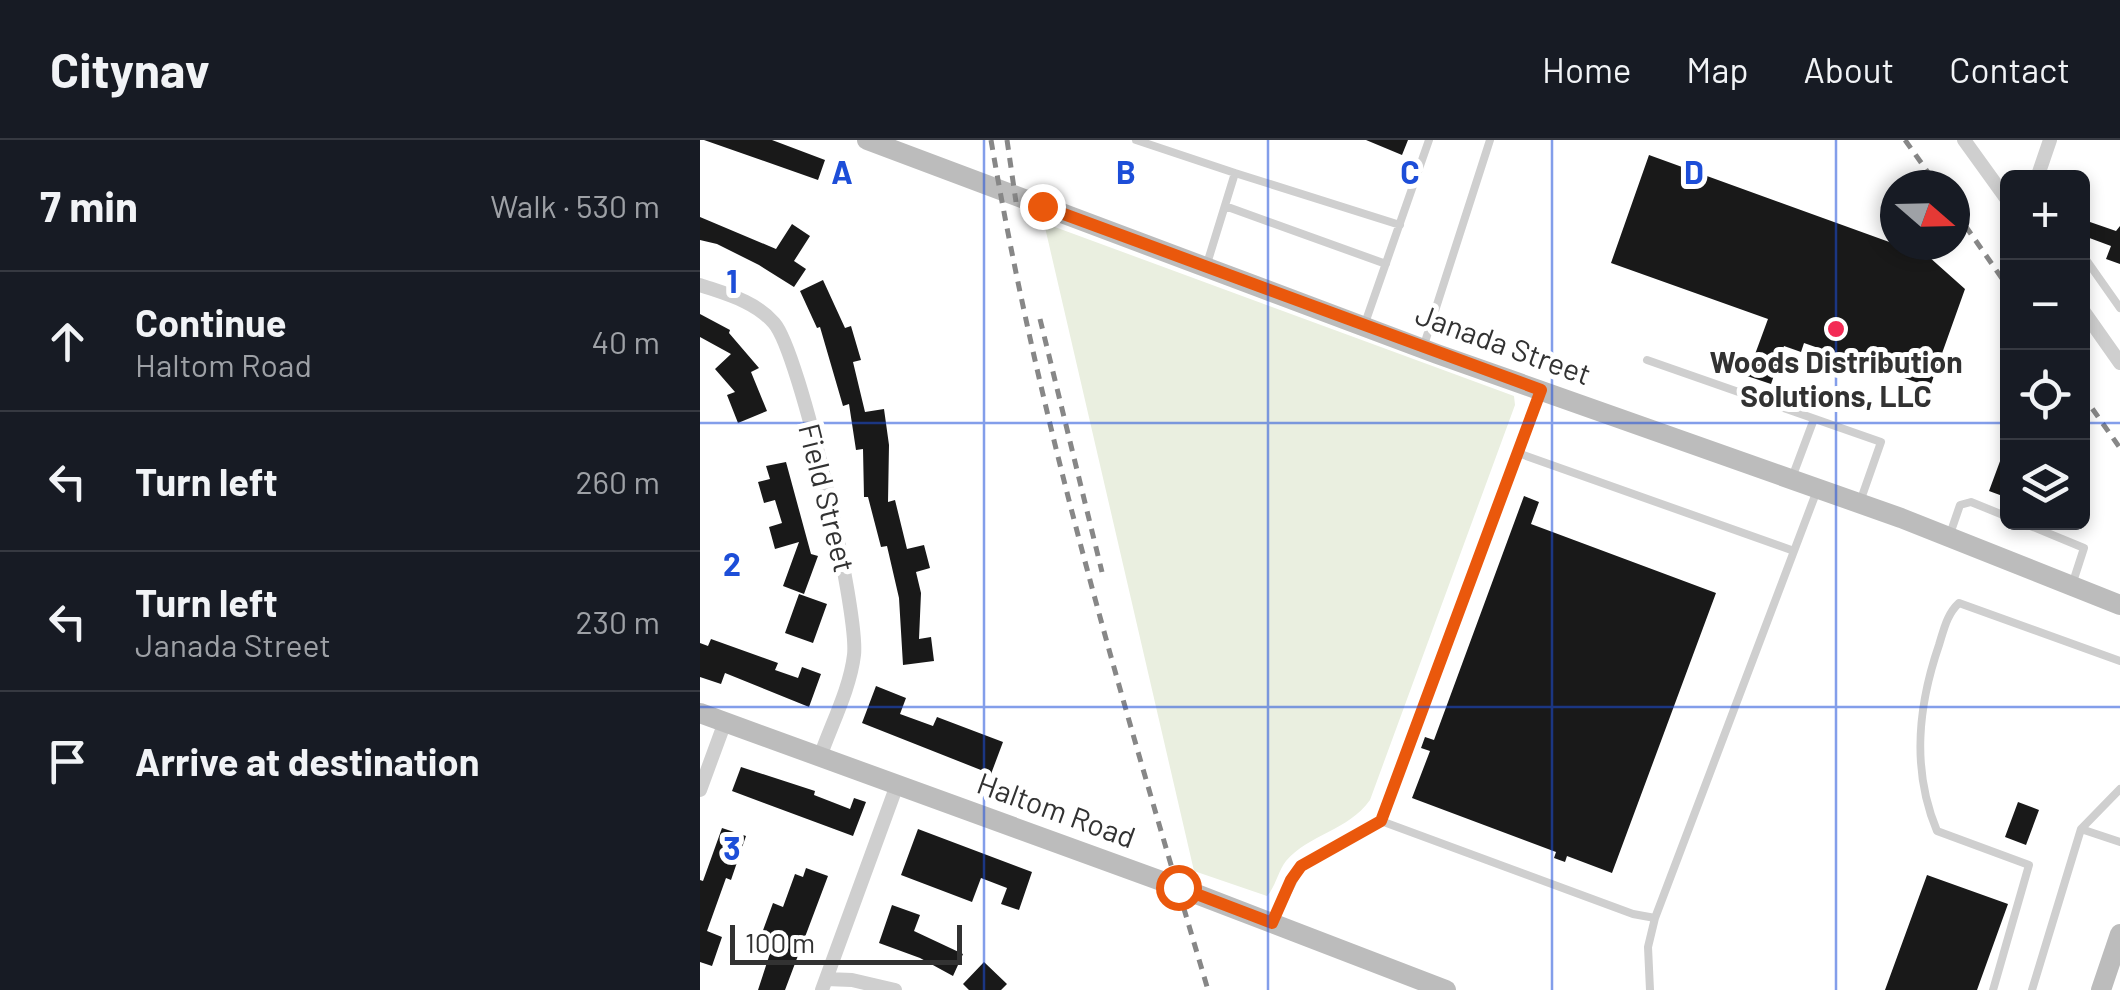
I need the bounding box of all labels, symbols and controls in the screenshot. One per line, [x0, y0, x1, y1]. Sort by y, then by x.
text: Citynav [50, 40, 210, 98]
text: Home [1542, 48, 1631, 90]
text: Map [1686, 48, 1749, 90]
text: About [1804, 48, 1894, 90]
text: Contact [1949, 48, 2070, 90]
text: A [831, 152, 853, 190]
text: B [1116, 152, 1136, 190]
text: C [1400, 152, 1420, 190]
text: D [1684, 152, 1704, 190]
north arrow [1880, 170, 1970, 260]
map controls [2000, 170, 2090, 530]
button: + [2000, 170, 2090, 260]
text: 7 min [40, 180, 138, 230]
route end [1020, 184, 1066, 230]
text: Walk · 530 m [490, 186, 660, 224]
button: − [2000, 260, 2090, 350]
text: 1 [726, 261, 738, 299]
street label: Janada Street [1411, 295, 1596, 391]
text: Continue [135, 299, 286, 345]
icon: ahead [40, 314, 95, 369]
marker: Woods Distribution Solutions, LLC [1825, 318, 1847, 340]
text: 40 m [591, 322, 660, 360]
place label: Woods Distribution Solutions, LLC [1709, 343, 1963, 413]
text: Haltom Road [135, 345, 312, 383]
button: locate [2000, 350, 2090, 440]
street label: Field Street [792, 419, 864, 576]
button: layers [2000, 440, 2090, 530]
icon: left [40, 454, 95, 509]
text: Turn left [135, 458, 278, 504]
text: 260 m [575, 462, 660, 500]
text: 2 [723, 544, 741, 582]
text: Turn left [135, 579, 278, 625]
icon: left [40, 594, 95, 649]
text: 230 m [576, 602, 660, 640]
text: Janada Street [135, 625, 331, 663]
icon: arrive [40, 734, 95, 789]
text: Arrive at destination [135, 738, 480, 784]
street label: Haltom Road [973, 764, 1141, 854]
text: 3 [723, 828, 741, 866]
route start [1156, 865, 1202, 911]
scale bar [730, 920, 962, 964]
text: 100 m [745, 925, 815, 959]

